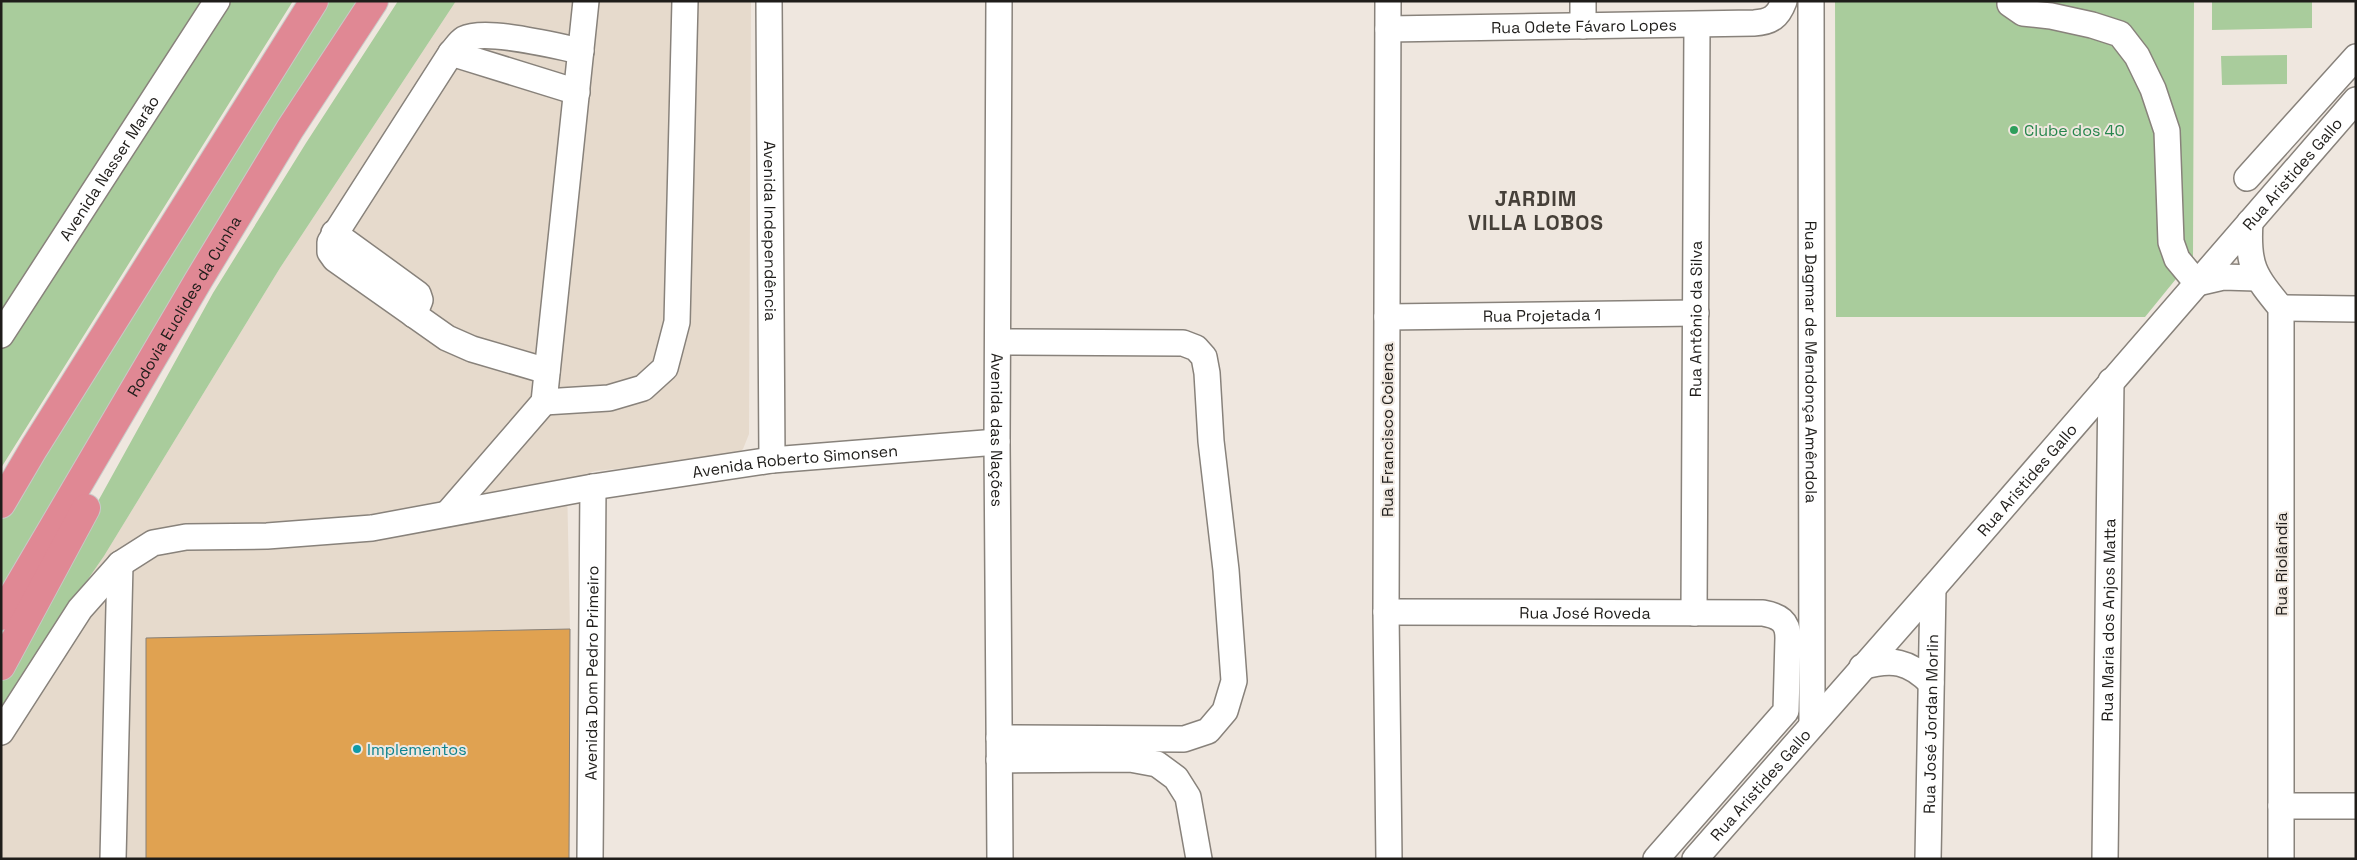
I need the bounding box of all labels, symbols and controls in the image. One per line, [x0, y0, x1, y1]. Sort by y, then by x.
street label: Rua Odete Fávaro Lopes [1491, 14, 1677, 38]
street label: Avenida Nasser Marão [55, 92, 164, 245]
street label: Rua Aristides Gallo [2238, 113, 2347, 235]
place label: Clube dos 40 [2024, 120, 2125, 141]
marker: Clube dos 40 [2008, 124, 2020, 136]
street label: Avenida Independência [759, 141, 781, 321]
district label: JARDIM VILLA LOBOS [1468, 185, 1604, 236]
street label: Rodovia Euclides da Cunha [122, 212, 246, 400]
street label: Rua Dagmar de Mendonça Amêndola [1800, 221, 1822, 503]
street label: Rua Antônio da Silva [1685, 241, 1707, 397]
street label: Rua Projetada 1 [1483, 304, 1601, 327]
street label: Rua Francisco Coienca [1377, 343, 1398, 517]
street label: Avenida das Nações [986, 353, 1007, 507]
street label: Rua Aristides Gallo [1973, 419, 2082, 541]
street label: Avenida Roberto Simonsen [691, 440, 899, 483]
street label: Rua Riolândia [2271, 512, 2292, 616]
street label: Rua Maria dos Anjos Matta [2097, 518, 2120, 722]
street label: Avenida Dom Pedro Primeiro [581, 566, 603, 780]
street label: Rua José Roveda [1519, 602, 1651, 624]
street label: Rua José Jordan Morlin [1919, 634, 1943, 814]
street label: Rua Aristides Gallo [1706, 724, 1816, 845]
place label: Implementos [367, 739, 467, 760]
marker: Implementos [351, 743, 363, 755]

